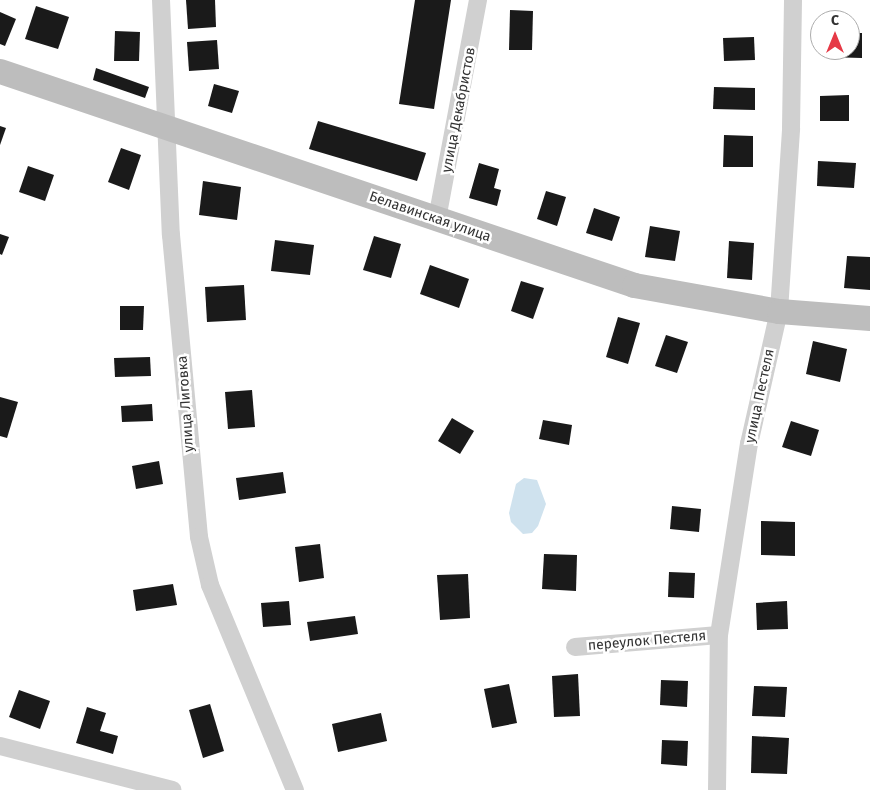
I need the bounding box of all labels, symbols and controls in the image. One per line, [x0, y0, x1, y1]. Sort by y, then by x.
north arrow [810, 10, 860, 60]
text: С [831, 12, 839, 29]
street label: улица Декабристов [439, 46, 479, 174]
street label: Белавинская улица [367, 188, 493, 246]
street label: улица Пестеля [742, 347, 778, 445]
street label: улица Лиговка [174, 355, 198, 453]
street label: переулок Пестеля [587, 627, 707, 655]

